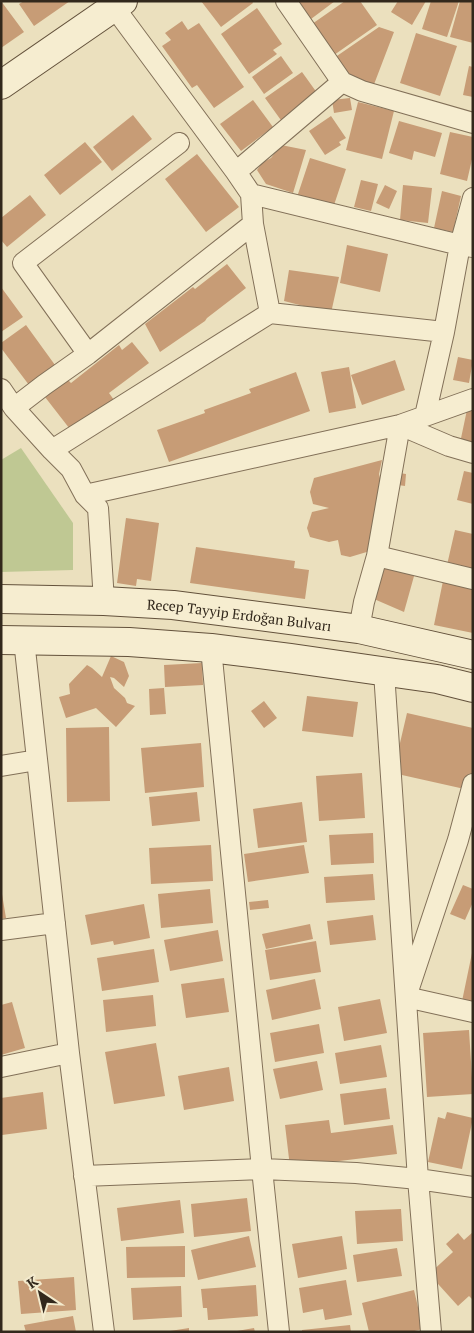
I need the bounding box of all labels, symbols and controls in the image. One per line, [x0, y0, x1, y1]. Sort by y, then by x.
street label: Recep Tayyip Erdoğan Bulvarı [146, 594, 333, 635]
north arrow [15, 1268, 65, 1318]
text: K [23, 1271, 42, 1293]

